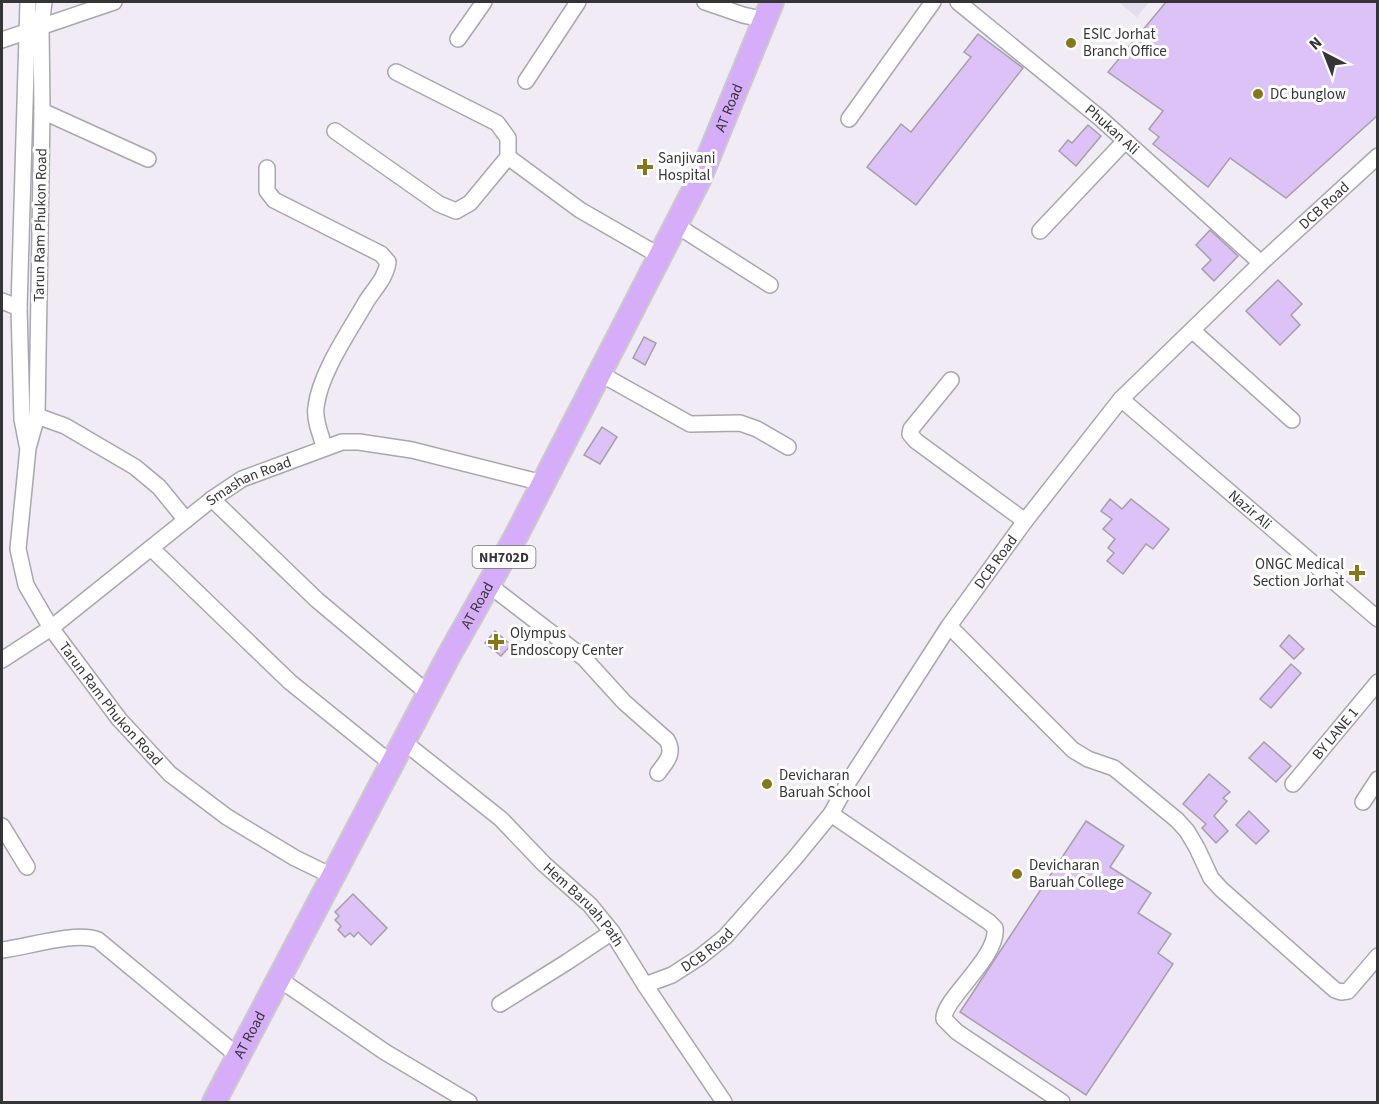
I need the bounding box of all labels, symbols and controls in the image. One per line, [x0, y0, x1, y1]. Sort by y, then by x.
place label: ESIC Jorhat Branch Office [1083, 24, 1167, 62]
north arrow [1295, 24, 1355, 84]
text: N [1304, 32, 1327, 55]
marker: ESIC Jorhat Branch Office [1064, 36, 1078, 50]
street label: AT Road [710, 80, 748, 135]
place label: DC bunglow [1270, 84, 1346, 105]
marker: DC bunglow [1251, 87, 1265, 101]
street label: Phukan Ali [1080, 100, 1144, 160]
street label: Tarun Ram Phukon Road [29, 148, 52, 302]
place label: Sanjivani Hospital [658, 148, 715, 186]
marker: Sanjivani Hospital [636, 158, 654, 176]
street label: DCB Road [1294, 177, 1354, 234]
street label: Smashan Road [201, 452, 294, 511]
street label: Nazir Ali [1224, 485, 1276, 535]
street label: DCB Road [969, 531, 1023, 593]
road number: NH702D [472, 546, 536, 568]
place label: ONGC Medical Section Jorhat [1253, 554, 1344, 592]
marker: ONGC Medical Section Jorhat [1348, 564, 1366, 582]
street label: AT Road [456, 578, 499, 633]
place label: Olympus Endoscopy Center [510, 623, 624, 661]
marker: Olympus Endoscopy Center [487, 633, 505, 651]
street label: Tarun Ram Phukon Road [54, 637, 167, 770]
street label: BY LANE 1 [1308, 703, 1364, 764]
place label: Devicharan Baruah School [779, 765, 871, 803]
marker: Devicharan Baruah School [760, 777, 774, 791]
place label: Devicharan Baruah College [1029, 855, 1124, 893]
street label: Hem Baruah Path [538, 858, 629, 951]
marker: Devicharan Baruah College [1010, 867, 1024, 881]
street label: DCB Road [677, 924, 739, 978]
street label: AT Road [229, 1008, 271, 1062]

